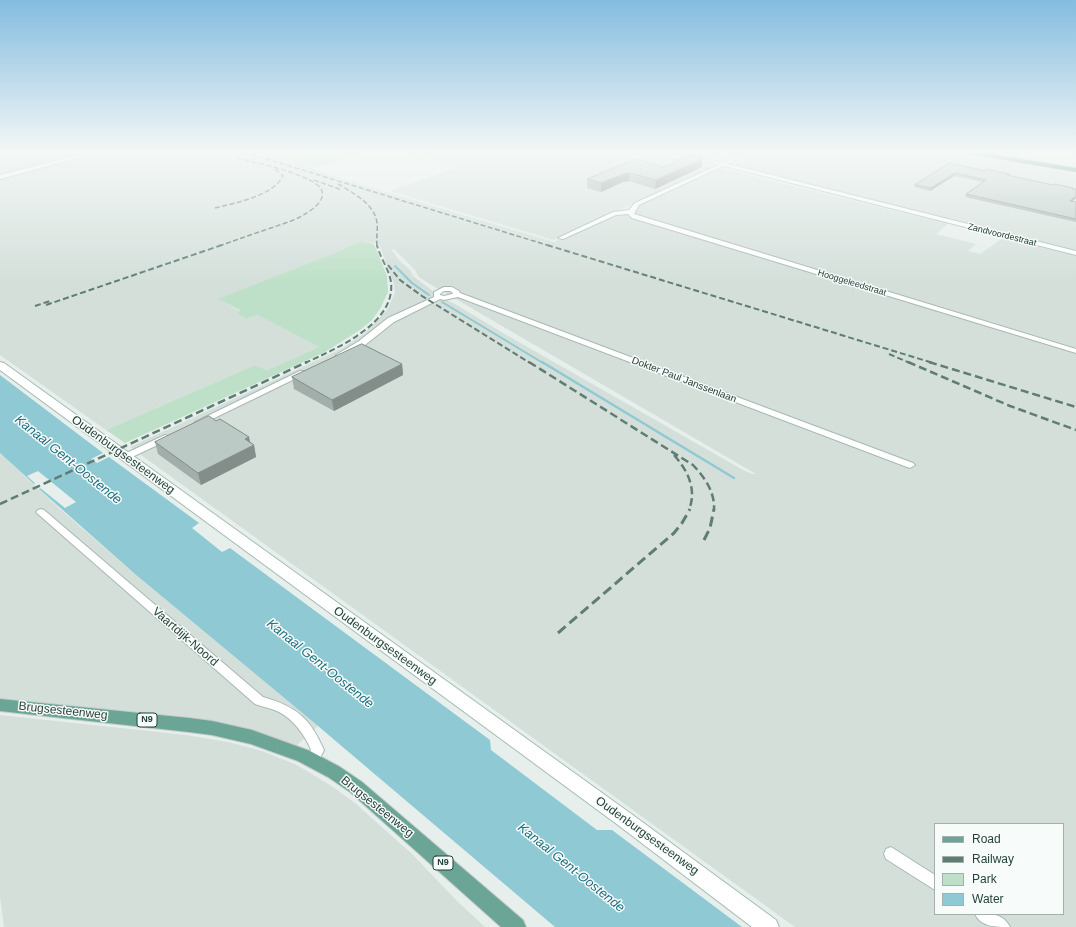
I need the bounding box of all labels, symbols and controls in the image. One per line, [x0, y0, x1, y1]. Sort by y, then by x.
street label: Zandvoordestraat [966, 221, 1038, 249]
street label: Hooggeleedstraat [816, 267, 888, 299]
street label: Dokter Paul Janssenlaan [630, 354, 738, 406]
water label: Kanaal Gent-Oostende [11, 412, 125, 508]
street label: Oudenburgsesteenweg [69, 413, 177, 497]
street label: Oudenburgsesteenweg [331, 604, 439, 688]
street label: Vaartdijk-Noord [149, 605, 221, 669]
water label: Kanaal Gent-Oostende [263, 616, 377, 712]
street label: Brugsesteenweg [18, 699, 108, 723]
road number: N9 [137, 713, 157, 727]
street label: Brugsesteenweg [338, 773, 416, 841]
street label: Oudenburgsesteenweg [593, 794, 701, 878]
water label: Kanaal Gent-Oostende [514, 820, 628, 916]
legend [934, 823, 1064, 915]
text: Road [972, 832, 1001, 846]
text: Railway [972, 852, 1014, 866]
road number: N9 [433, 856, 453, 870]
text: Park [972, 872, 997, 886]
text: Water [972, 892, 1004, 906]

